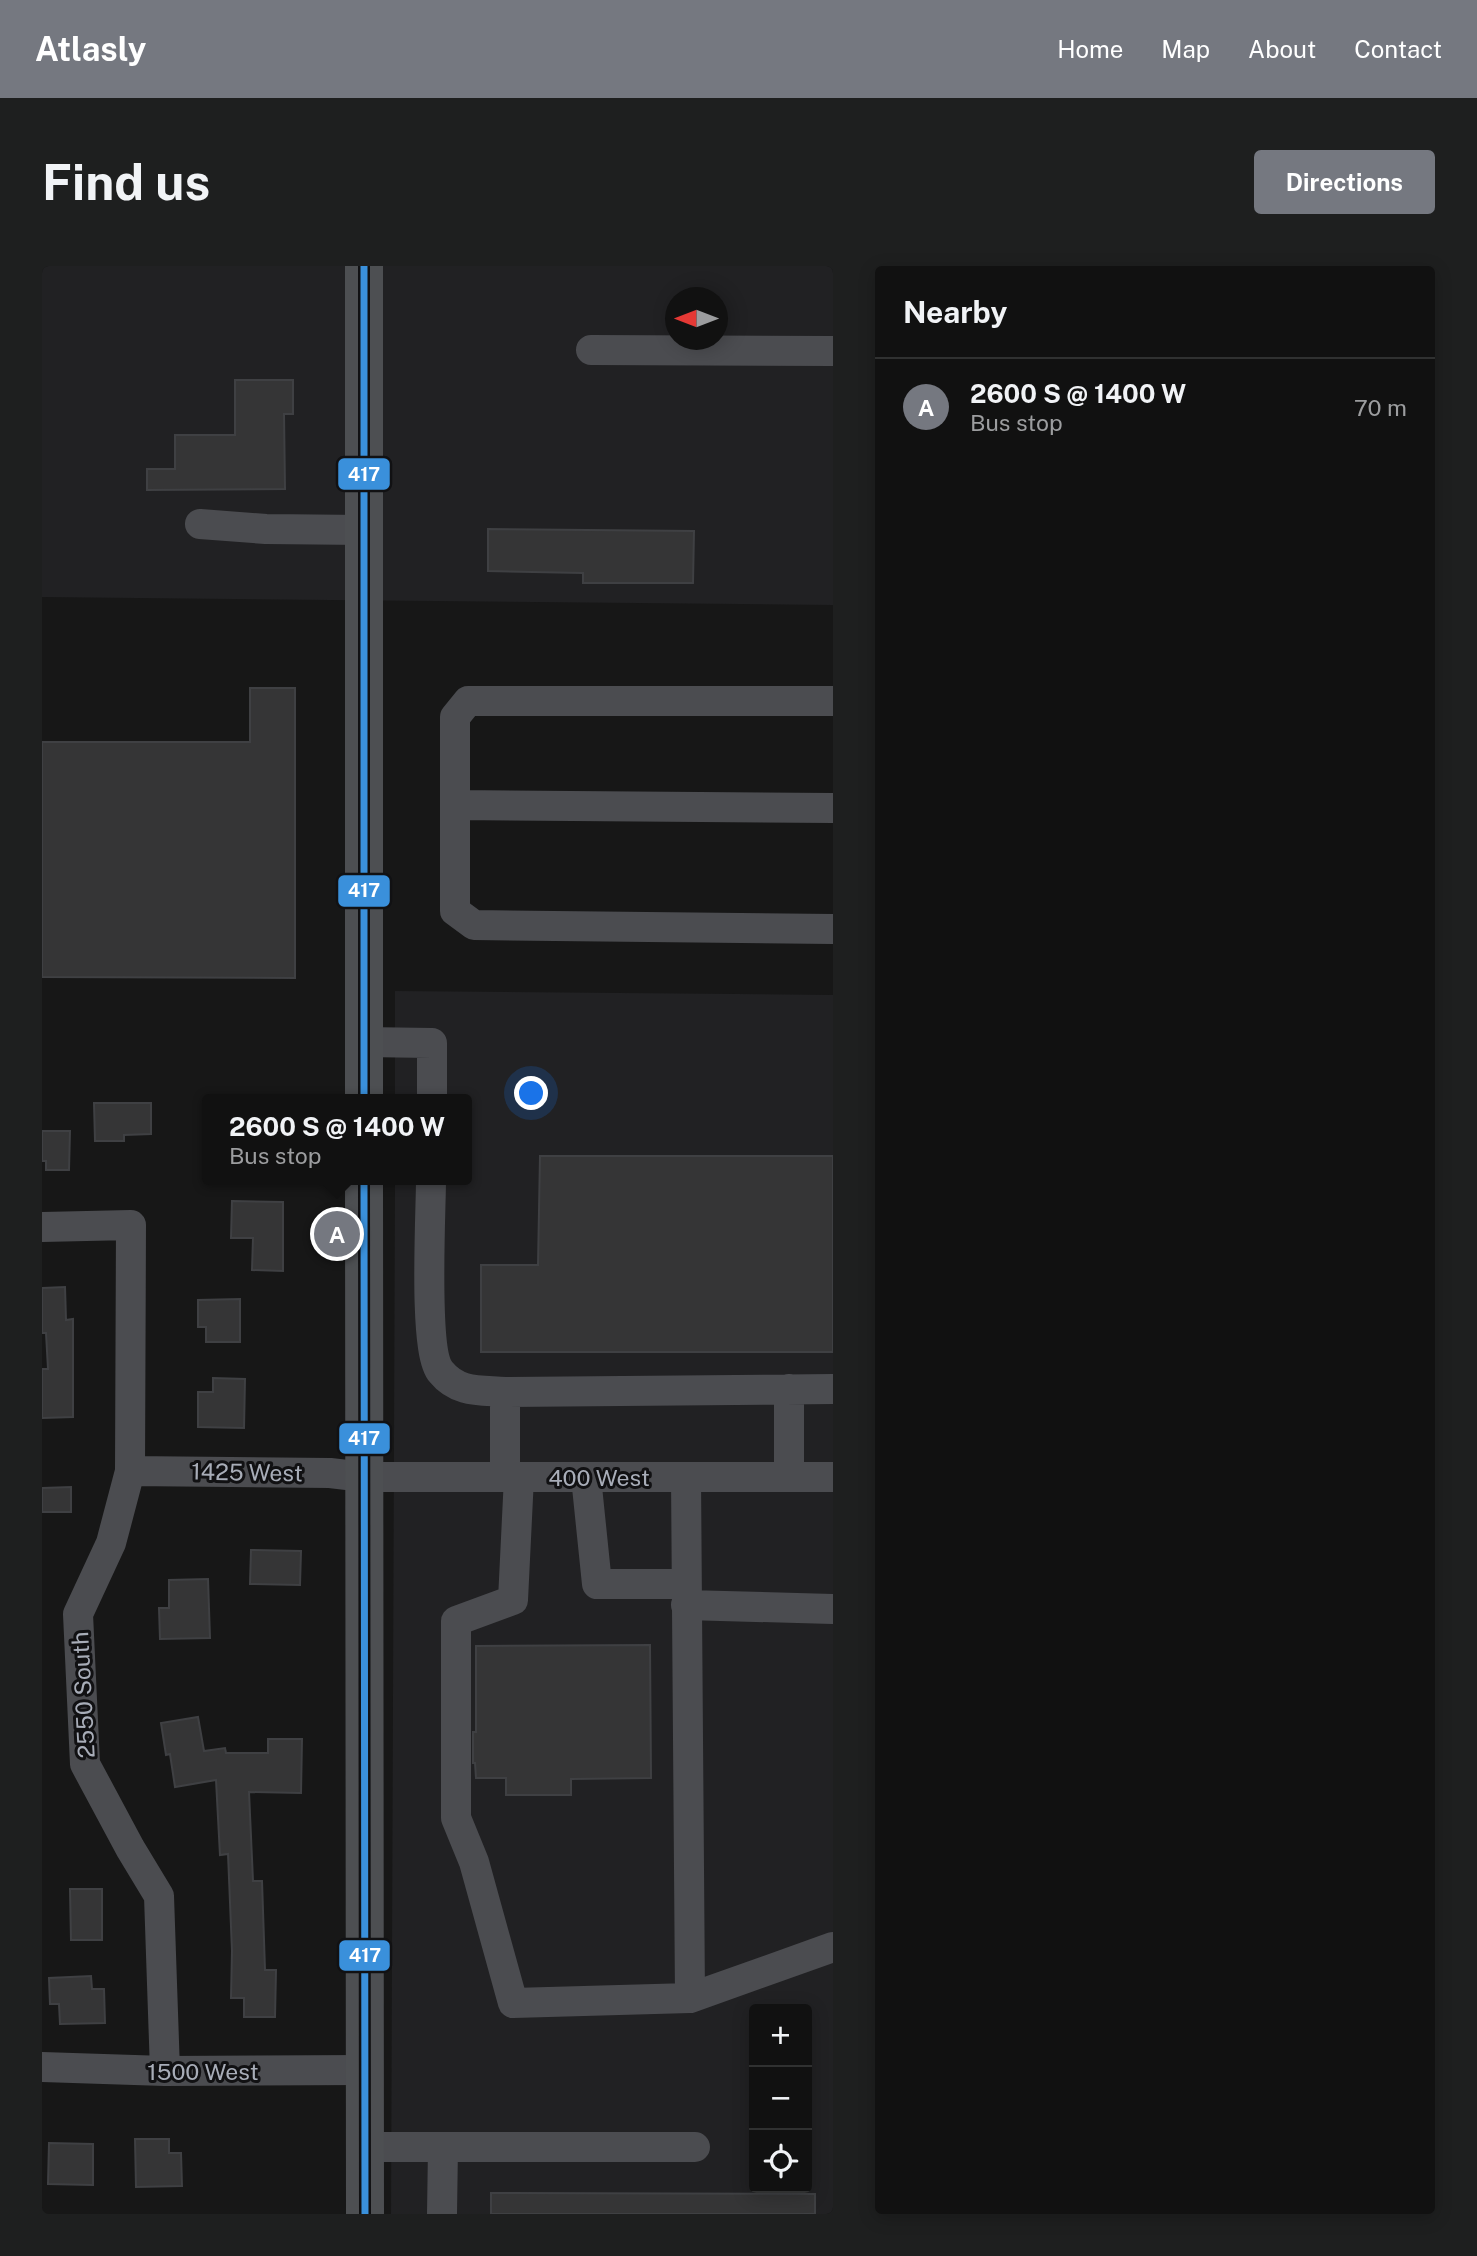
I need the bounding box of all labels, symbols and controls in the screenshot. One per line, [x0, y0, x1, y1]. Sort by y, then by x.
text: Atlasly [35, 30, 146, 68]
text: Home [1057, 35, 1123, 63]
text: Map [1161, 35, 1210, 63]
text: About [1248, 35, 1316, 63]
text: Contact [1354, 35, 1442, 63]
button: Directions [1254, 150, 1435, 214]
text: Find us [42, 153, 210, 211]
north arrow [665, 287, 728, 350]
text: Nearby [903, 294, 1007, 330]
text: 2600 S @ 1400 W [970, 378, 1186, 409]
text: A [918, 394, 934, 421]
text: 70 m [1354, 394, 1407, 421]
text: Bus stop [970, 409, 1063, 436]
line badge: 417 [337, 457, 391, 491]
text: 417 [348, 463, 380, 485]
line badge: 417 [337, 874, 391, 908]
text: 417 [348, 879, 380, 901]
your location [514, 1076, 548, 1110]
popup [202, 1094, 472, 1185]
text: 2600 S @ 1400 W [229, 1111, 445, 1142]
text: Bus stop [229, 1142, 322, 1169]
pin: A [314, 1208, 360, 1260]
line badge: 417 [338, 1422, 391, 1455]
text: 417 [348, 1427, 380, 1449]
street label: 1425 West [191, 1458, 303, 1486]
street label: 400 West [548, 1464, 650, 1491]
street label: 2550 South [66, 1631, 100, 1759]
line badge: 417 [338, 1939, 391, 1972]
text: 417 [349, 1944, 381, 1966]
map controls [749, 2004, 812, 2193]
button: + [749, 2004, 812, 2067]
street label: 1500 West [147, 2058, 259, 2085]
button: − [749, 2067, 812, 2130]
button: locate [749, 2130, 812, 2193]

